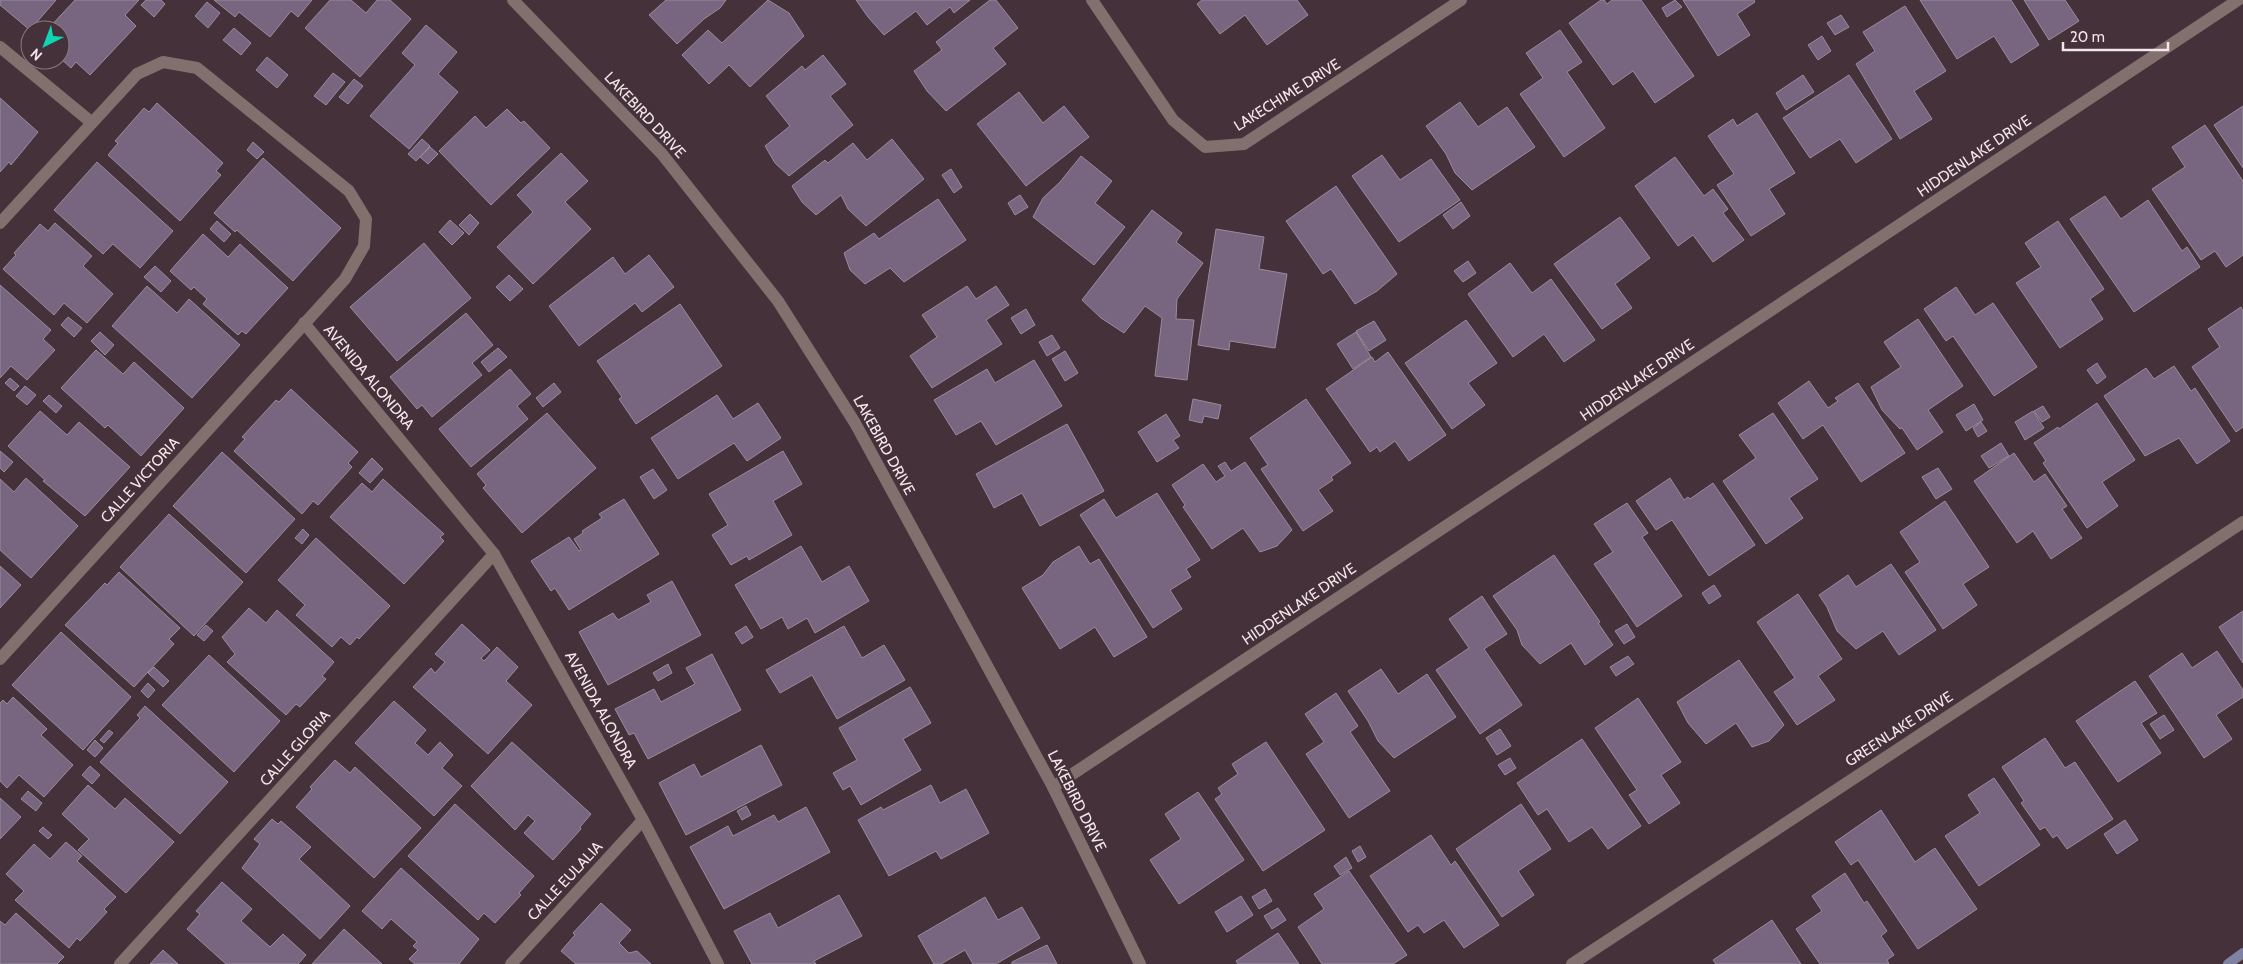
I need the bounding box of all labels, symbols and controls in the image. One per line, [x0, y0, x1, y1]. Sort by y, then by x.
north arrow [20, 20, 70, 70]
scale bar [2063, 20, 2168, 52]
text: 20 m [2070, 28, 2105, 46]
text: N [27, 45, 46, 65]
street label: LAKECHIME DRIVE [1230, 55, 1344, 135]
street label: LAKEBIRD DRIVE [601, 68, 689, 162]
street label: HIDDENLAKE DRIVE [1914, 111, 2034, 201]
street label: AVENIDA ALONDRA [320, 321, 419, 434]
street label: HIDDENLAKE DRIVE [1577, 335, 1697, 425]
street label: LAKEBIRD DRIVE [849, 392, 919, 498]
street label: CALLE VICTORIA [97, 433, 184, 526]
street label: HIDDENLAKE DRIVE [1239, 559, 1359, 649]
street label: AVENIDA ALONDRA [561, 648, 641, 772]
street label: GREENLAKE DRIVE [1842, 688, 1956, 770]
street label: CALLE GLORIA [256, 706, 334, 790]
street label: LAKEBIRD DRIVE [1044, 748, 1110, 854]
street label: CALLE EULALIA [524, 837, 607, 924]

